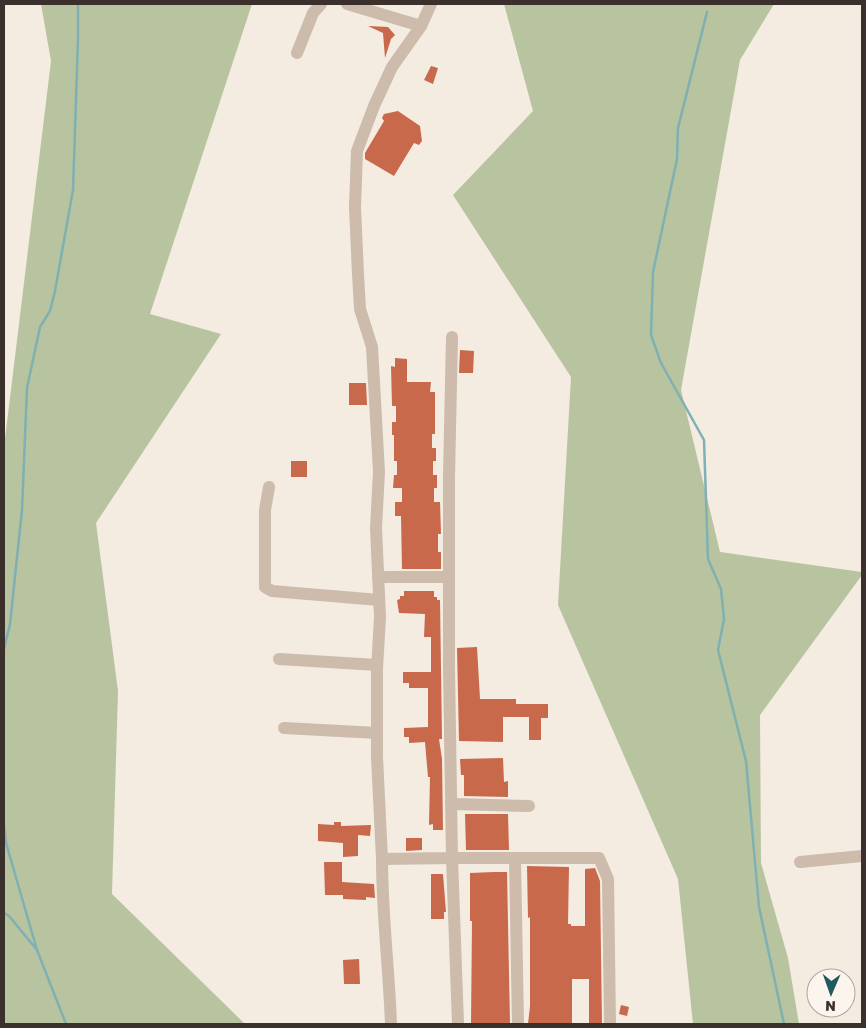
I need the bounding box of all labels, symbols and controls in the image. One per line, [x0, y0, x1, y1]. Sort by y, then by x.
north arrow [806, 968, 856, 1018]
text: N [825, 998, 836, 1015]

